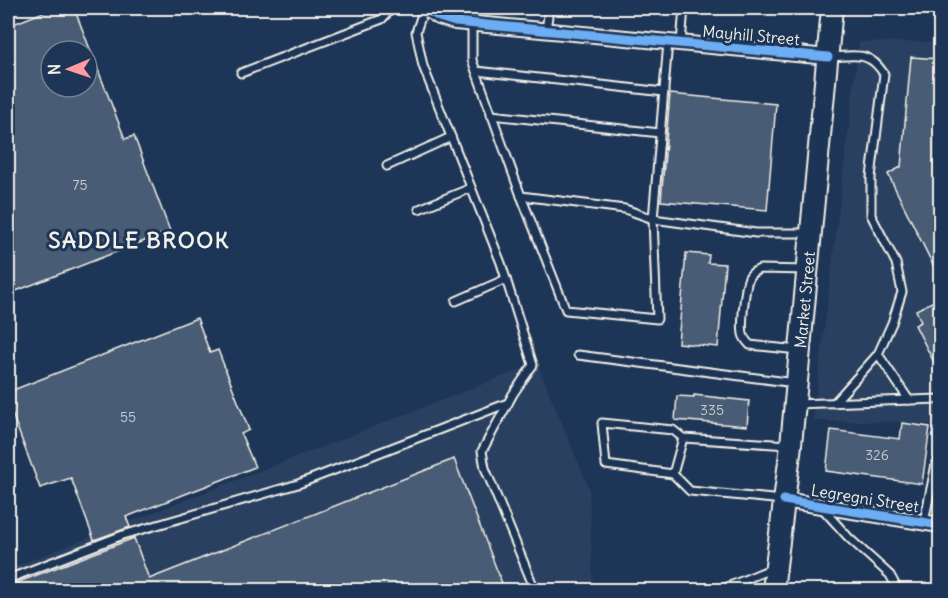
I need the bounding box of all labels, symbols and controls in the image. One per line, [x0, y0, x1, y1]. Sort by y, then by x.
street label: Mayhill Street [702, 21, 801, 49]
north arrow [39, 39, 99, 99]
text: N [44, 64, 64, 75]
house number: 75 [73, 176, 87, 194]
district label: SADDLE BROOK [48, 226, 230, 254]
street label: Market Street [790, 250, 819, 349]
house number: 335 [700, 401, 724, 419]
house number: 55 [120, 408, 136, 426]
house number: 326 [865, 446, 889, 464]
street label: Legregni Street [810, 480, 921, 516]

